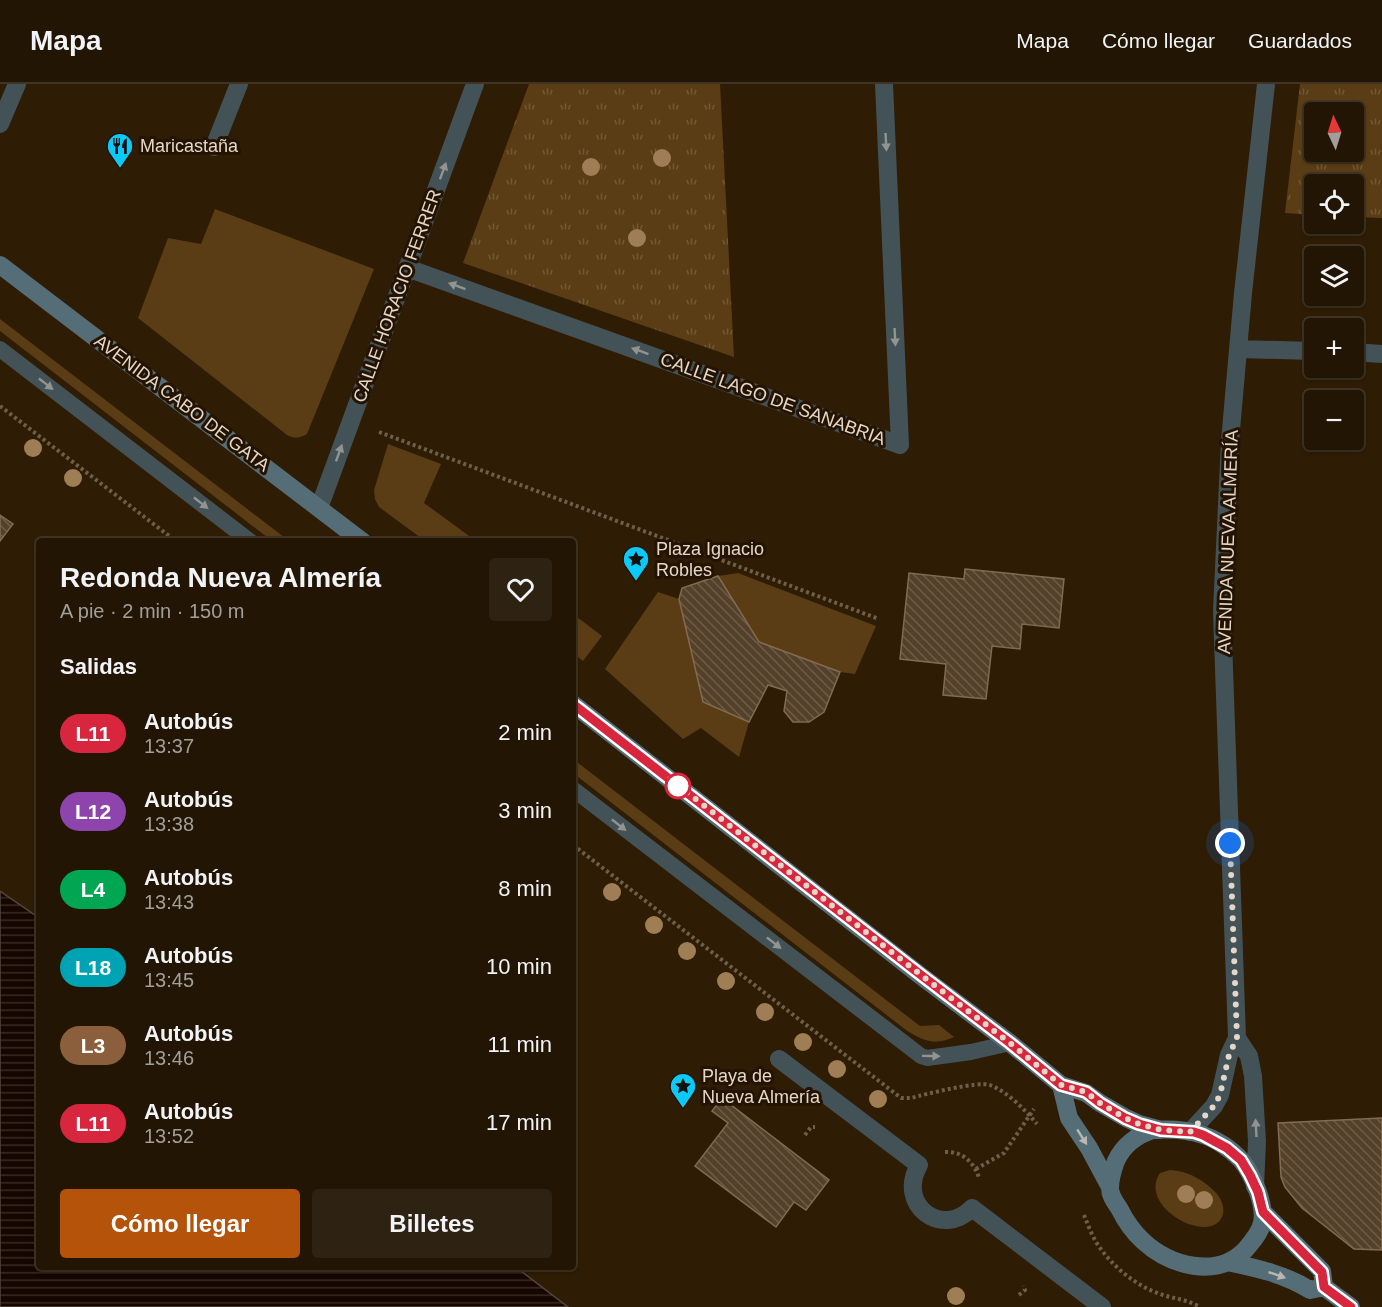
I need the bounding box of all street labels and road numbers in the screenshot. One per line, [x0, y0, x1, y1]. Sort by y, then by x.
street label: CALLE HORACIO FERRER [349, 187, 445, 405]
street label: AVENIDA CABO DE GATA [91, 331, 273, 475]
street label: CALLE LAGO DE SANABRIA [658, 349, 888, 449]
street label: AVENIDA NUEVA ALMERÍA [1214, 430, 1242, 654]

